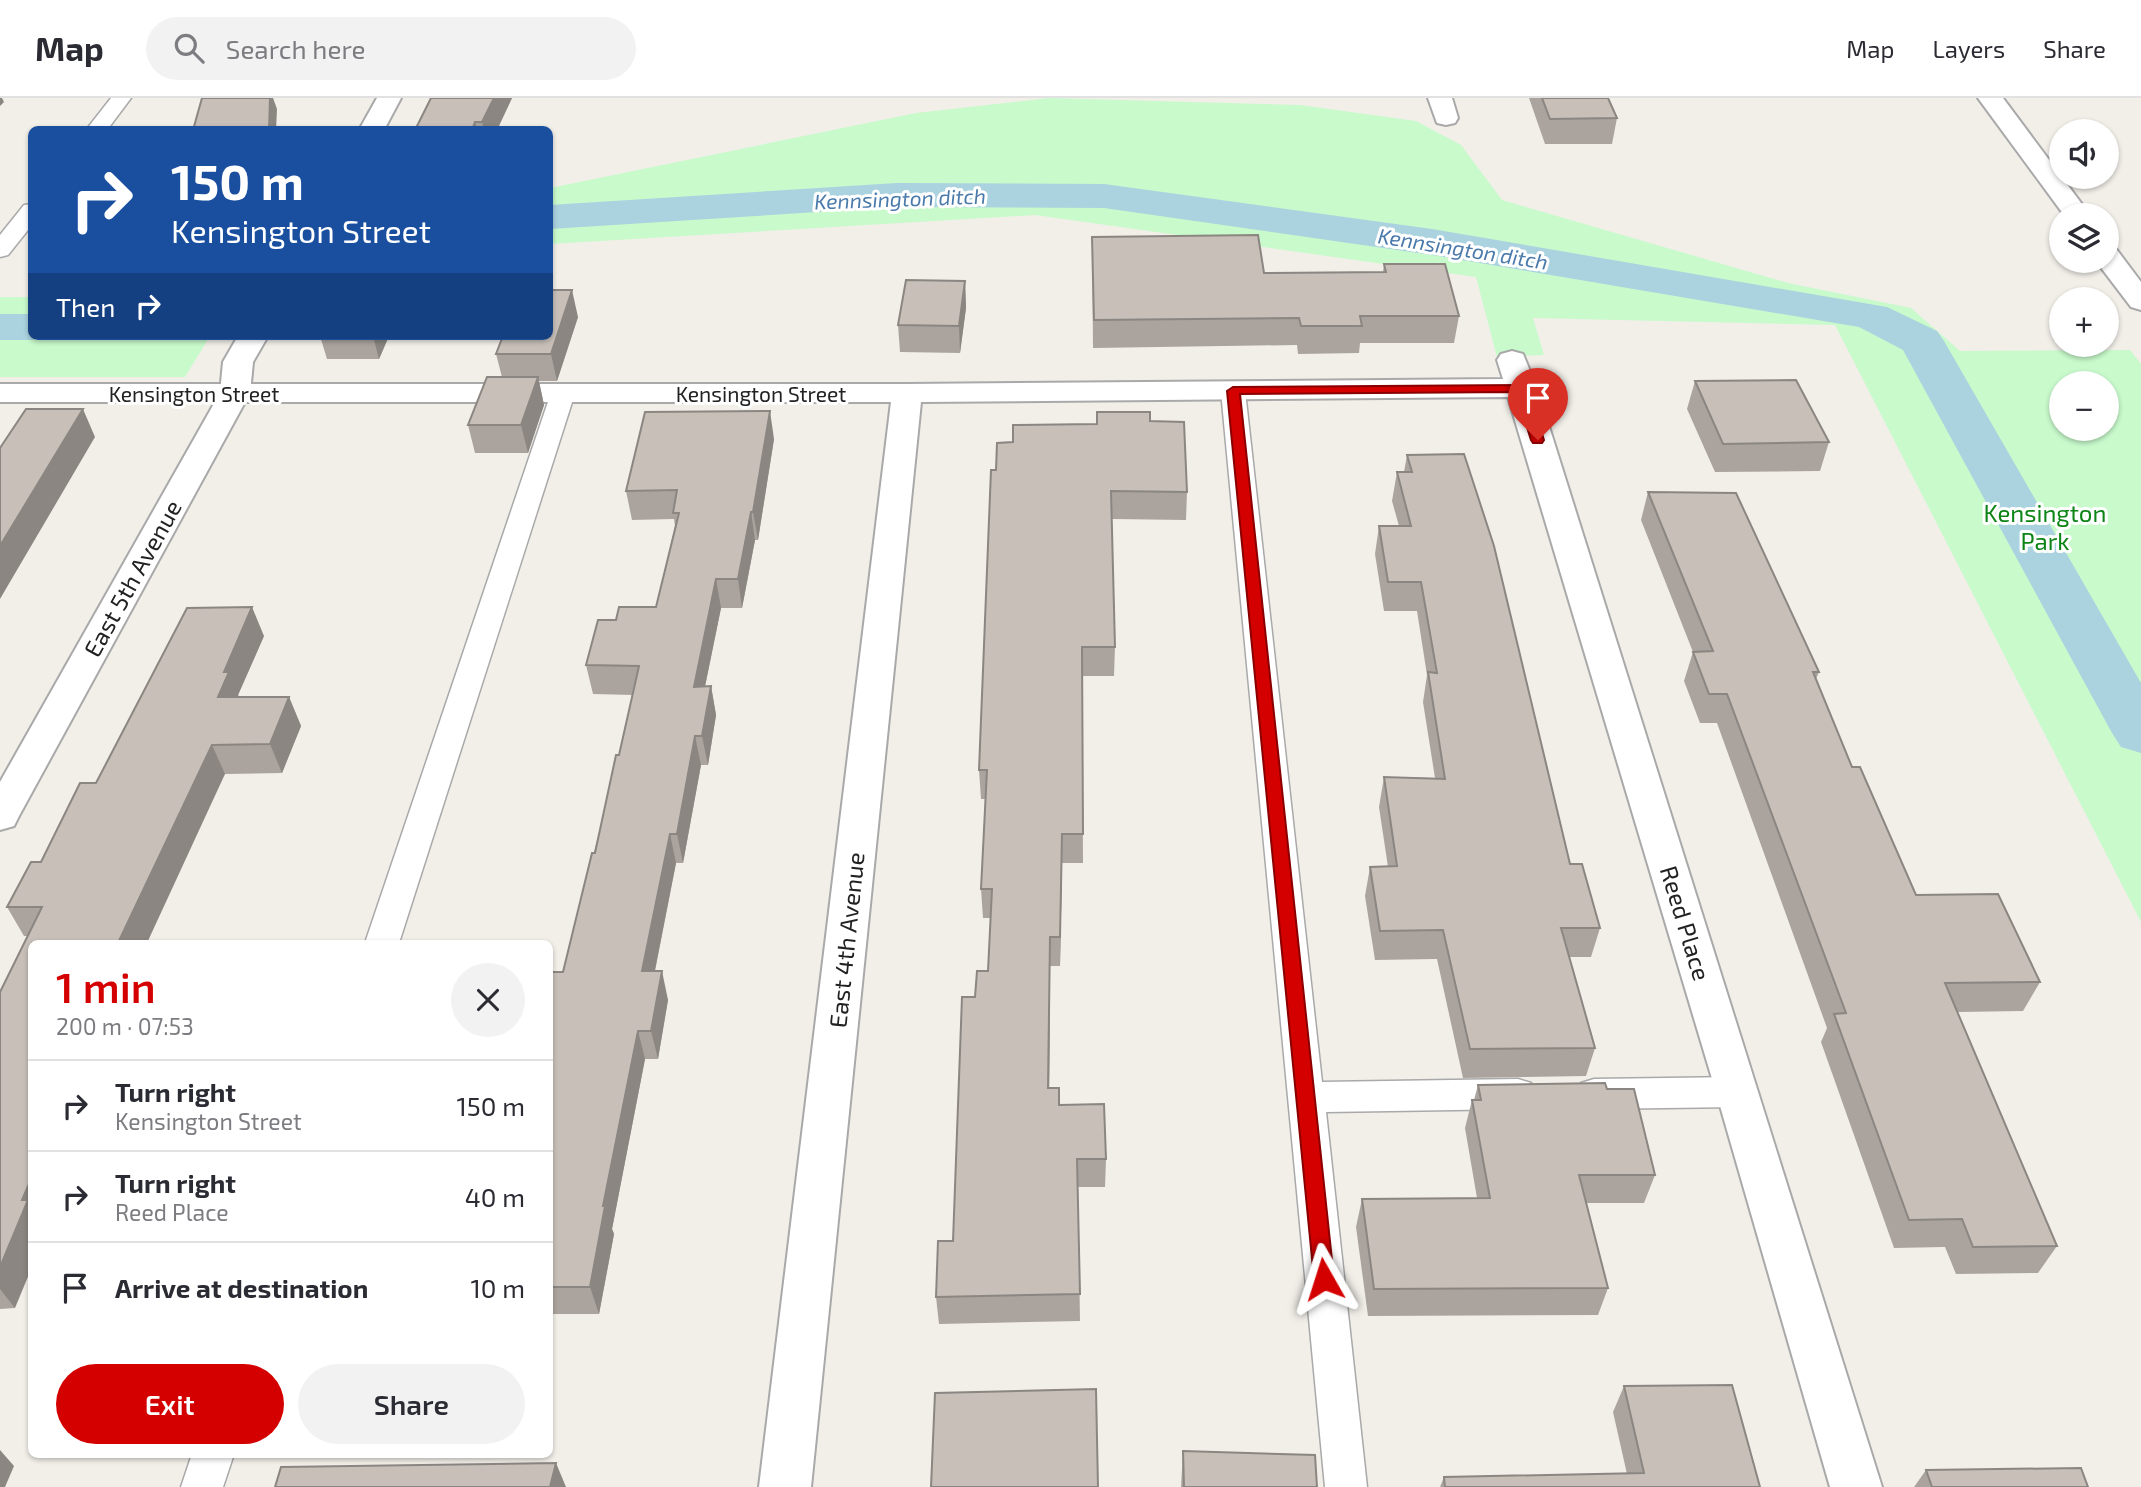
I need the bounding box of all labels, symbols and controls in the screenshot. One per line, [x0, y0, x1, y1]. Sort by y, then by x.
search box [146, 17, 636, 80]
text: Map [35, 28, 104, 68]
icon: search [170, 29, 208, 67]
text: Search here [226, 33, 365, 64]
text: Map [1846, 34, 1894, 63]
text: Layers [1932, 34, 2005, 63]
text: Share [2043, 34, 2106, 63]
map controls [2049, 119, 2119, 441]
button: sound [2049, 119, 2119, 189]
text: 150 m [171, 151, 304, 210]
icon: right [56, 154, 147, 245]
water label: Kennsington ditch [814, 183, 986, 213]
button: layers [2049, 203, 2119, 273]
text: Kensington Street [171, 211, 431, 249]
water label: Kennsington ditch [1376, 222, 1550, 274]
icon: right [129, 287, 167, 325]
button: + [2049, 287, 2119, 357]
text: Then [56, 291, 115, 322]
pin [1508, 368, 1568, 440]
button: − [2049, 371, 2119, 441]
icon: arrive [1519, 379, 1557, 417]
street label: Kensington Street [109, 381, 279, 406]
street label: Kensington Street [676, 381, 846, 406]
street label: East 5th Avenue [77, 495, 187, 661]
park label: Kensington Park [1984, 498, 2106, 555]
street label: East 4th Avenue [822, 851, 870, 1029]
street label: Reed Place [1655, 862, 1717, 984]
text: 1 min [56, 961, 156, 1011]
button: close [451, 963, 525, 1037]
text: 200 m · 07:53 [56, 1012, 194, 1040]
text: Turn right [115, 1076, 236, 1107]
icon: right [56, 1087, 94, 1125]
text: 150 m [456, 1090, 525, 1121]
text: Kensington Street [115, 1107, 302, 1135]
text: Turn right [115, 1167, 236, 1198]
icon: right [56, 1178, 94, 1216]
text: 40 m [465, 1181, 525, 1212]
text: Reed Place [115, 1198, 229, 1226]
position arrow [1287, 1242, 1361, 1316]
icon: arrive [56, 1269, 94, 1307]
text: Arrive at destination [115, 1272, 368, 1303]
text: 10 m [470, 1272, 525, 1303]
button: Exit [56, 1364, 284, 1444]
button: Share [298, 1364, 525, 1444]

